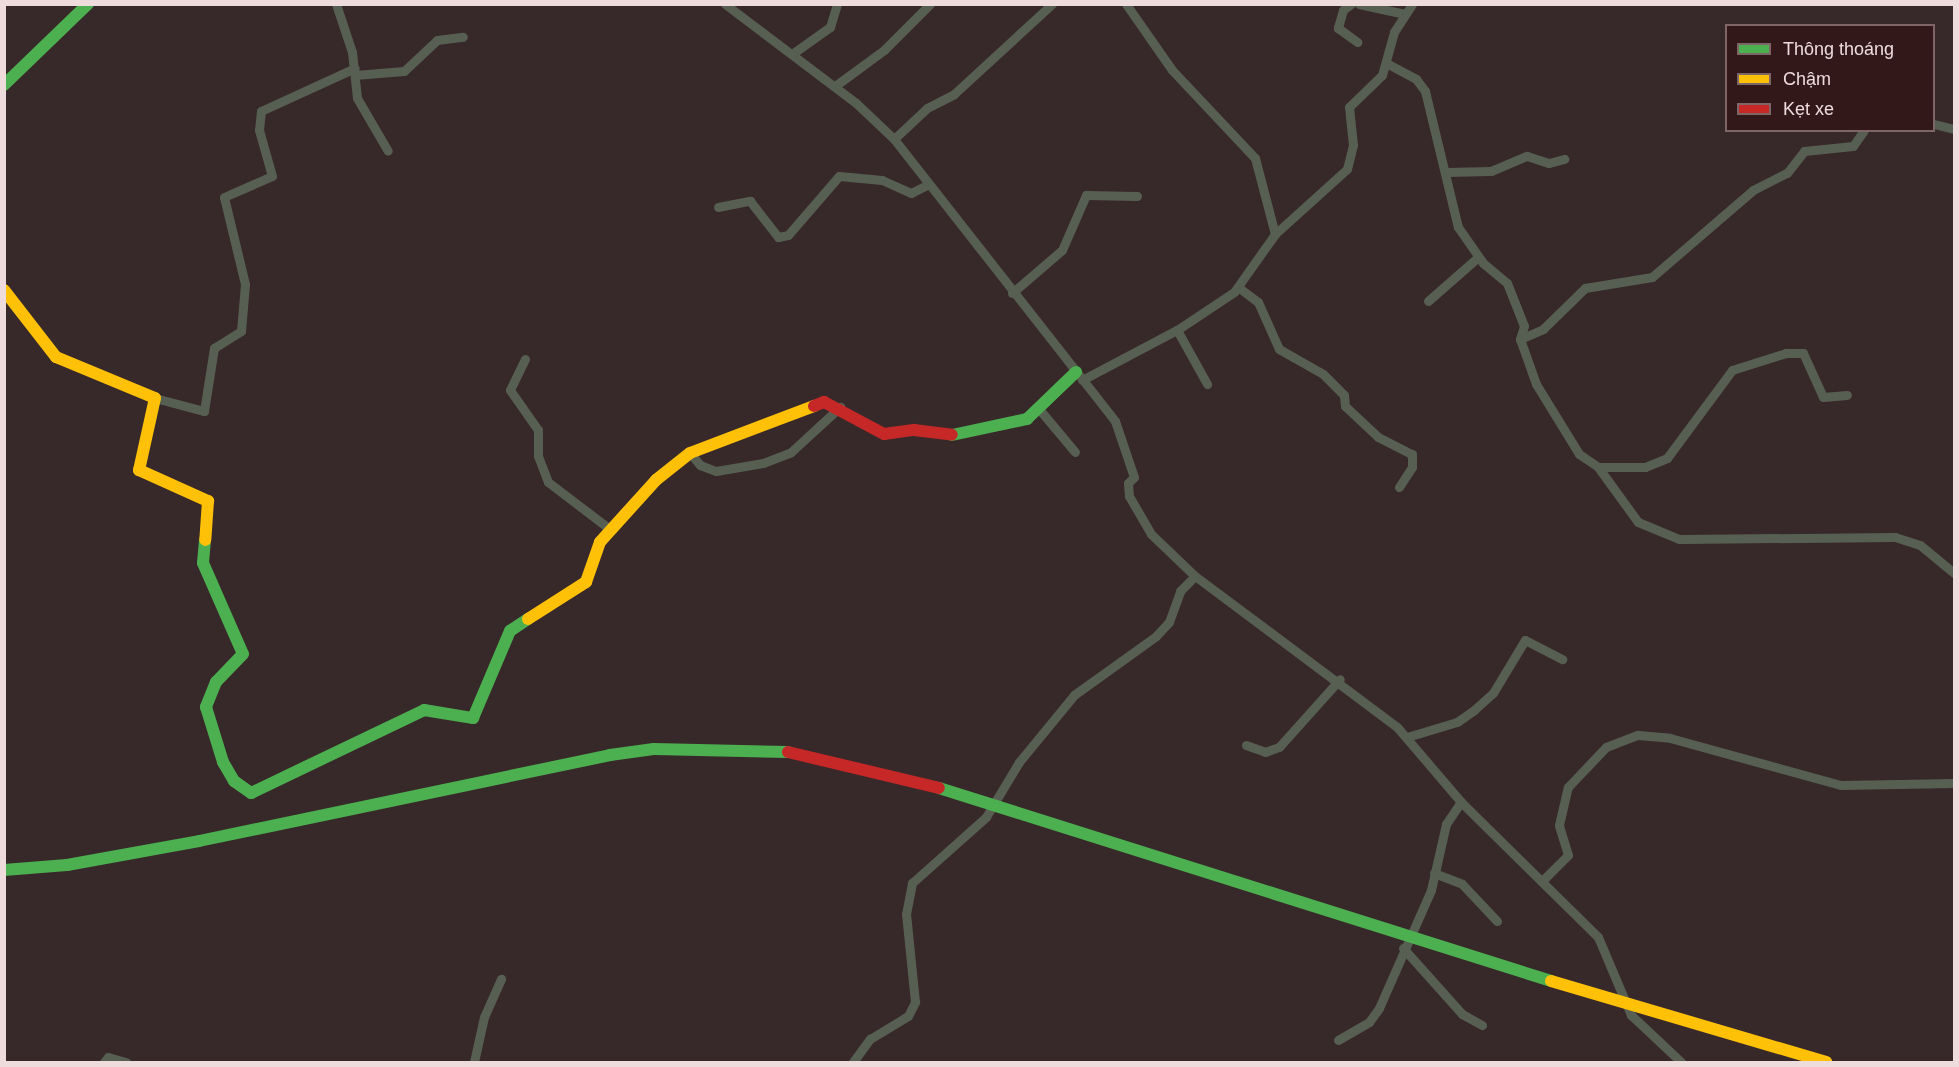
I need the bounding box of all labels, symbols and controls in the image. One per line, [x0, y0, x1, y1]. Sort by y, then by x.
legend [1725, 24, 1935, 132]
text: Thông thoáng [1783, 39, 1894, 59]
text: Chậm [1783, 69, 1831, 89]
text: Kẹt xe [1783, 99, 1834, 119]

